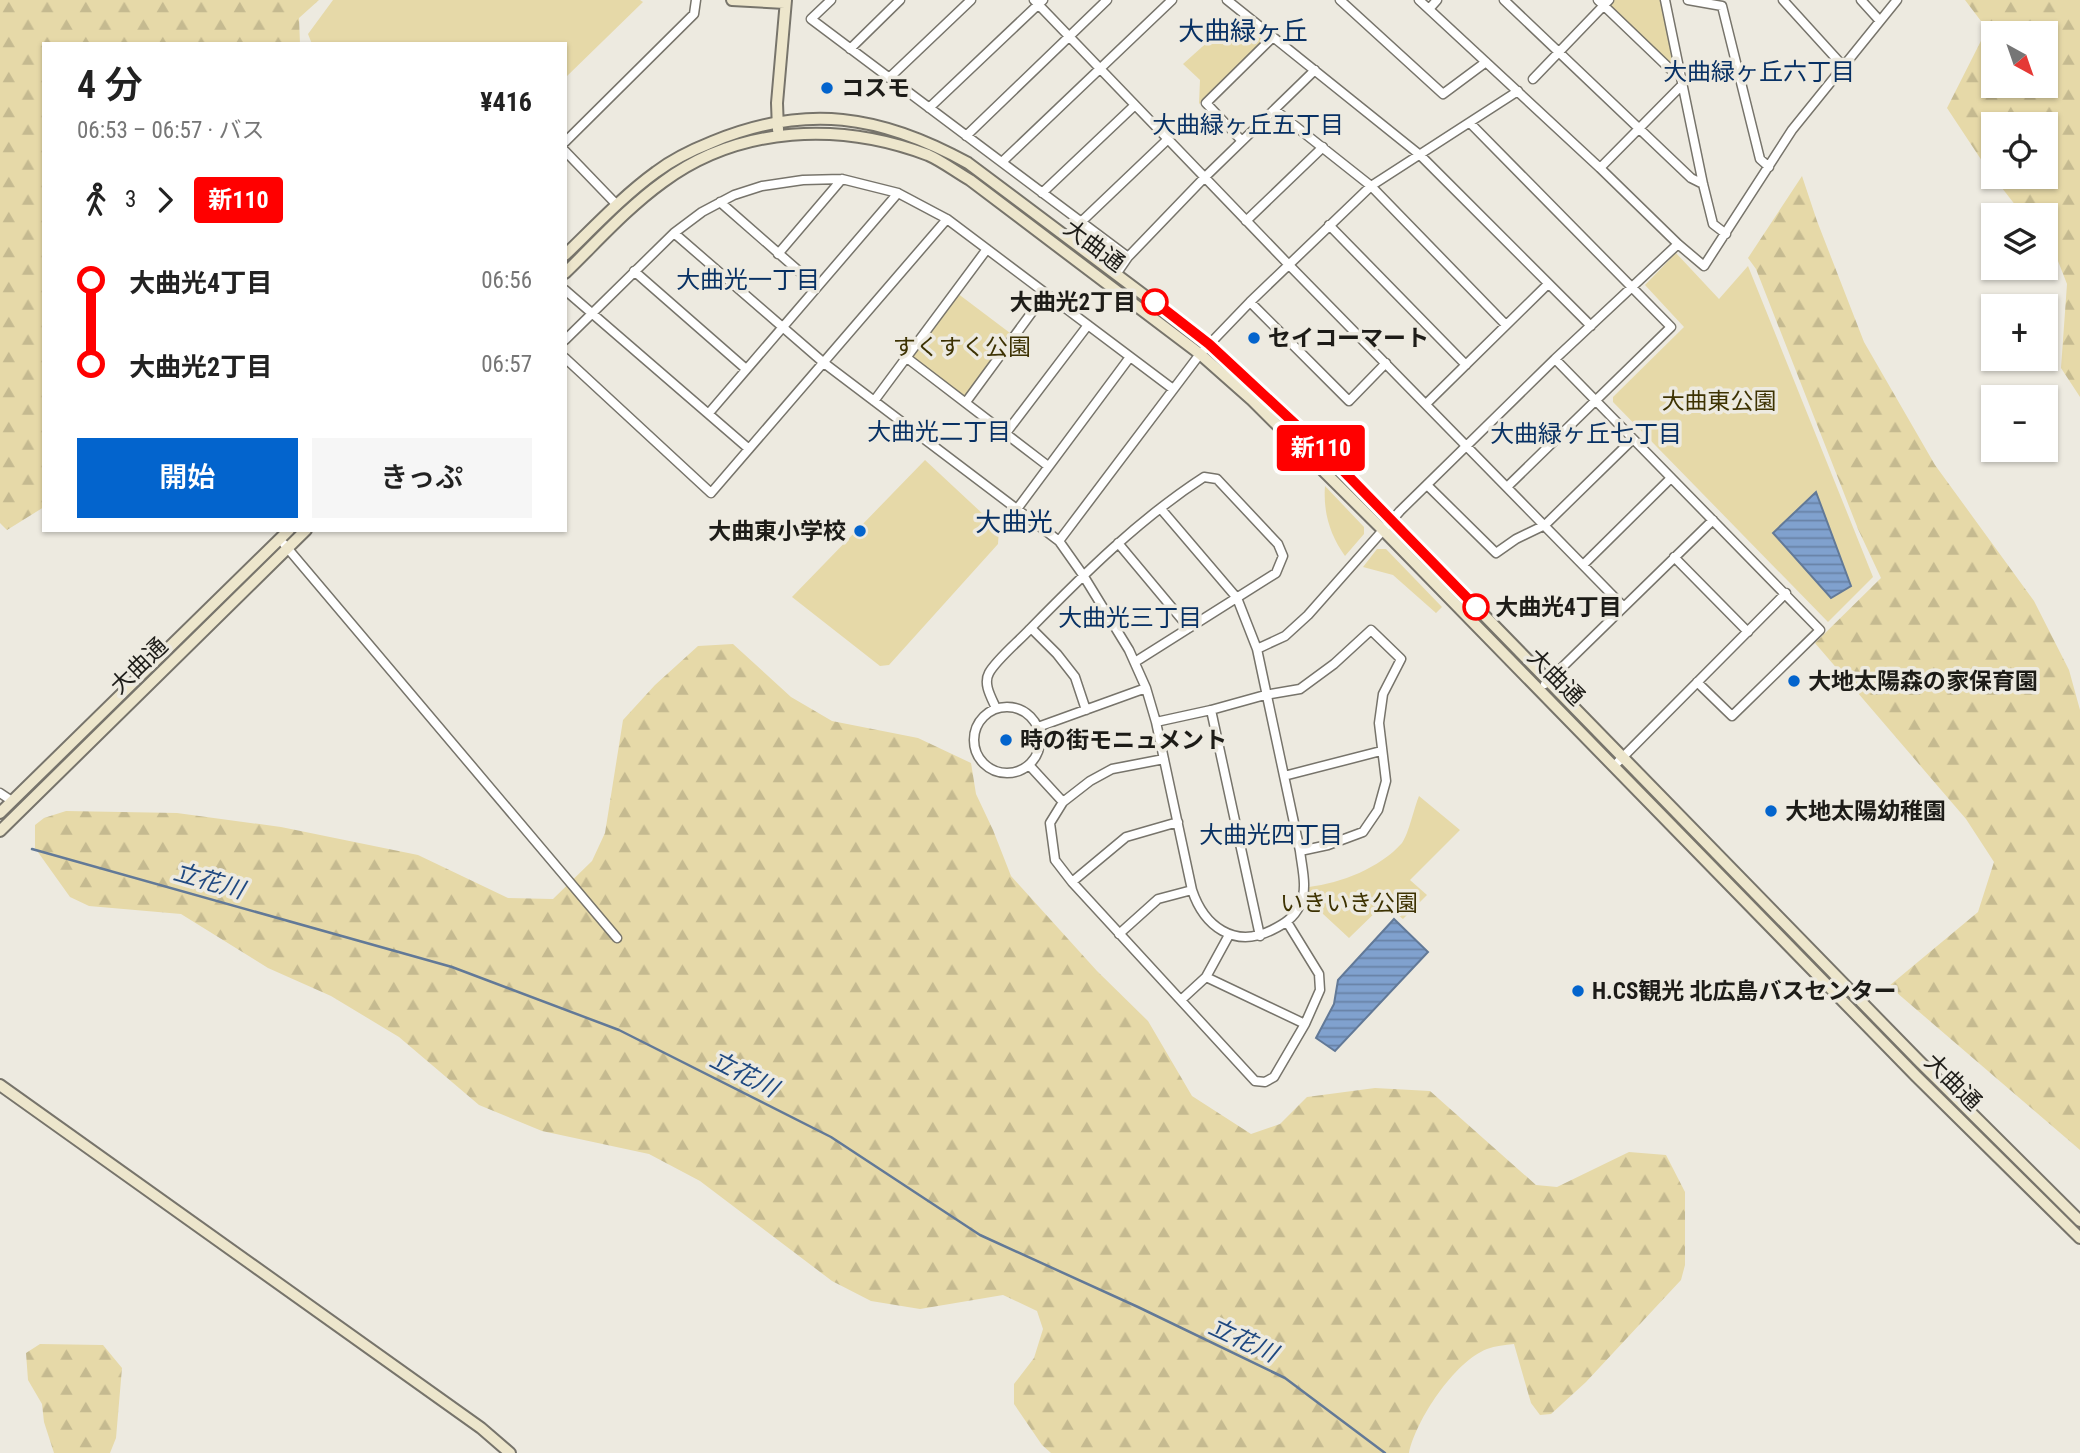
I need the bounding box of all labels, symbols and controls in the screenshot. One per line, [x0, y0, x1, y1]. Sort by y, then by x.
district label: 大曲緑ヶ丘 [1178, 16, 1308, 46]
north arrow [1981, 21, 2058, 98]
map controls [1981, 21, 2058, 462]
district label: 大曲緑ヶ丘六丁目 [1663, 58, 1855, 86]
text: 4 分 [77, 63, 143, 107]
place label: コスモ [841, 75, 910, 102]
marker: コスモ [819, 80, 835, 96]
text: ¥416 [480, 87, 532, 117]
district label: 大曲緑ヶ丘五丁目 [1152, 111, 1344, 139]
button: locate [1981, 112, 2058, 189]
text: 06:53 – 06:57 · バス [77, 117, 264, 144]
icon: walk [77, 181, 115, 219]
icon: forward [146, 181, 184, 219]
text: 3 [125, 186, 136, 213]
text: 新110 [208, 186, 269, 214]
button: layers [1981, 203, 2058, 280]
street label: 大曲通 [1058, 214, 1130, 278]
district label: 大曲光一丁目 [676, 266, 820, 294]
text: 06:56 [481, 267, 532, 294]
text: 大曲光4丁目 [129, 268, 272, 298]
place label: 大曲光2丁目 [1009, 289, 1136, 316]
marker: 大曲光2丁目 [1142, 289, 1168, 315]
button: + [1981, 294, 2058, 371]
place label: セイコーマート [1268, 325, 1429, 352]
marker: セイコーマート [1246, 330, 1262, 346]
park label: すくすく公園 [893, 334, 1031, 361]
text: 06:57 [481, 351, 532, 378]
text: 大曲光2丁目 [129, 352, 272, 382]
button: − [1981, 385, 2058, 462]
park label: 大曲東公園 [1662, 388, 1777, 415]
district label: 大曲光二丁目 [867, 418, 1011, 446]
district label: 大曲緑ヶ丘七丁目 [1490, 420, 1682, 448]
line badge: 新110 [1272, 425, 1370, 471]
text: 新110 [1291, 434, 1351, 462]
button: 開始 [77, 438, 298, 518]
button: きっぷ [312, 438, 532, 518]
district label: 大曲光 [975, 507, 1053, 537]
place label: 大曲東小学校 [708, 518, 846, 545]
marker: 大曲東小学校 [852, 523, 868, 539]
marker: 大曲光4丁目 [1463, 594, 1489, 620]
place label: 大曲光4丁目 [1495, 594, 1622, 621]
district label: 大曲光三丁目 [1058, 604, 1202, 632]
street label: 大曲通 [105, 632, 173, 700]
street label: 大曲通 [1522, 643, 1590, 711]
place label: 大地太陽森の家保育園 [1808, 668, 2038, 695]
marker: 大地太陽森の家保育園 [1786, 673, 1802, 689]
place label: 時の街モニュメント [1020, 727, 1227, 754]
marker: 時の街モニュメント [998, 732, 1014, 748]
place label: 大地太陽幼稚園 [1785, 798, 1946, 825]
marker: 大地太陽幼稚園 [1763, 803, 1779, 819]
district label: 大曲光四丁目 [1199, 821, 1343, 849]
water label: 立花川 [171, 858, 250, 905]
park label: いきいき公園 [1280, 890, 1418, 917]
place label: H.CS観光 北広島バスセンター [1592, 978, 1897, 1005]
marker: H.CS観光 北広島バスセンター [1570, 983, 1586, 999]
water label: 立花川 [706, 1045, 785, 1104]
street label: 大曲通 [1919, 1048, 1987, 1116]
water label: 立花川 [1204, 1312, 1284, 1369]

